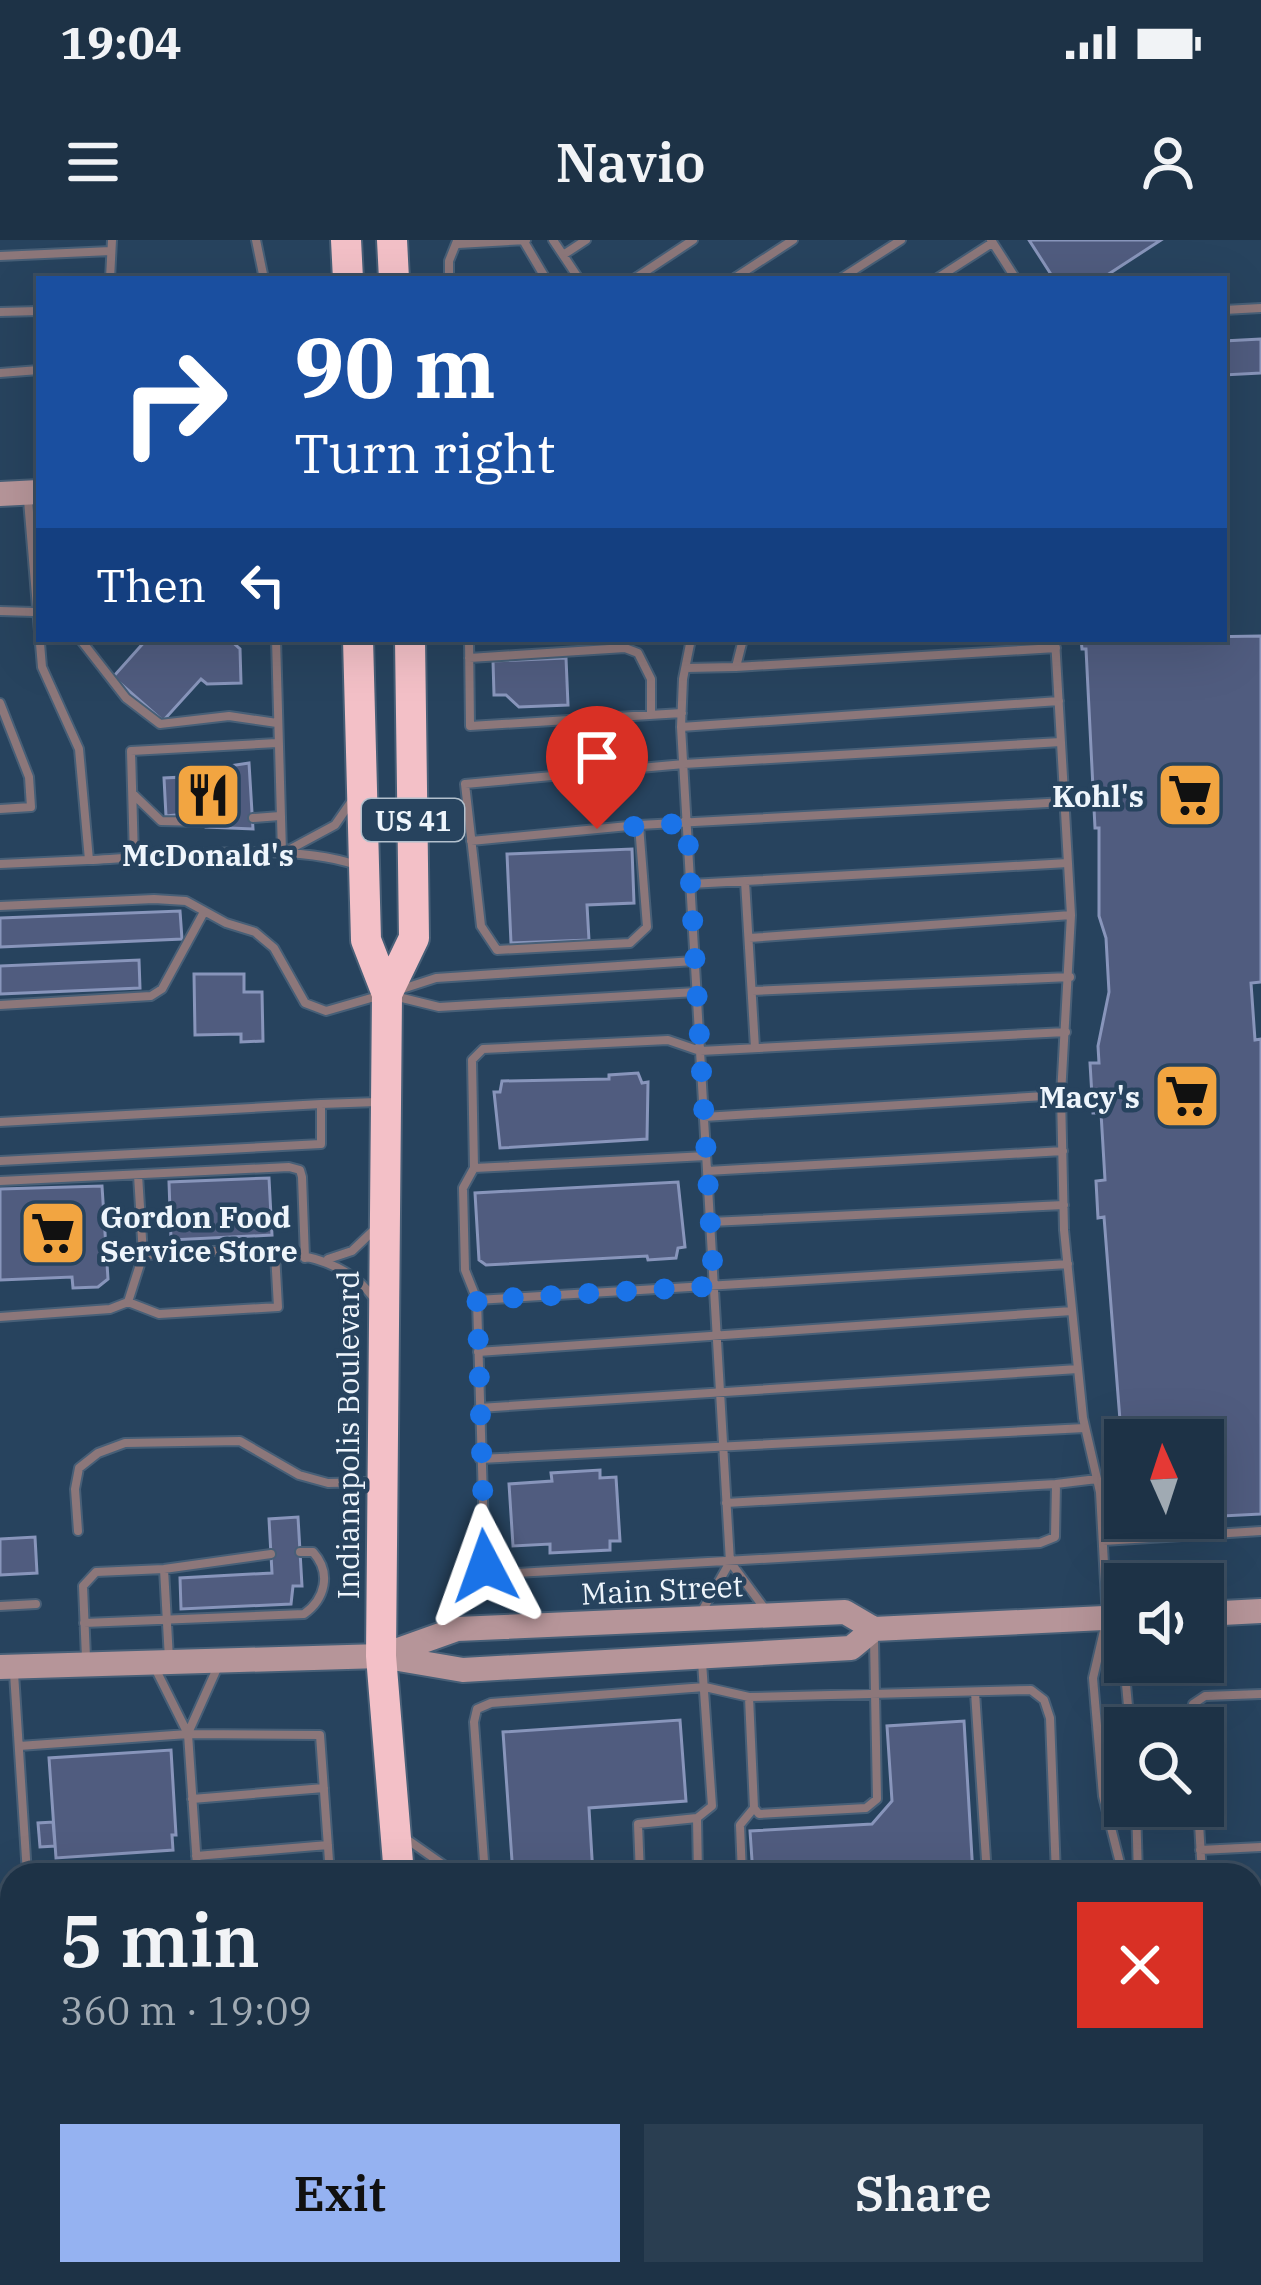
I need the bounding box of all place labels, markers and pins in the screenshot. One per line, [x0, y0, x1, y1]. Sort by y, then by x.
pin [546, 706, 648, 829]
restaurant icon: McDonald's [173, 760, 243, 830]
supermarket icon: Kohl's [1155, 760, 1225, 830]
place label: Kohl's [1052, 776, 1144, 815]
place label: McDonald's [122, 835, 294, 874]
supermarket icon: Macy's [1152, 1061, 1222, 1131]
place label: Macy's [1039, 1077, 1140, 1116]
place label: Gordon Food Service Store [100, 1197, 298, 1270]
supermarket icon: Gordon Food Service Store [18, 1198, 88, 1268]

